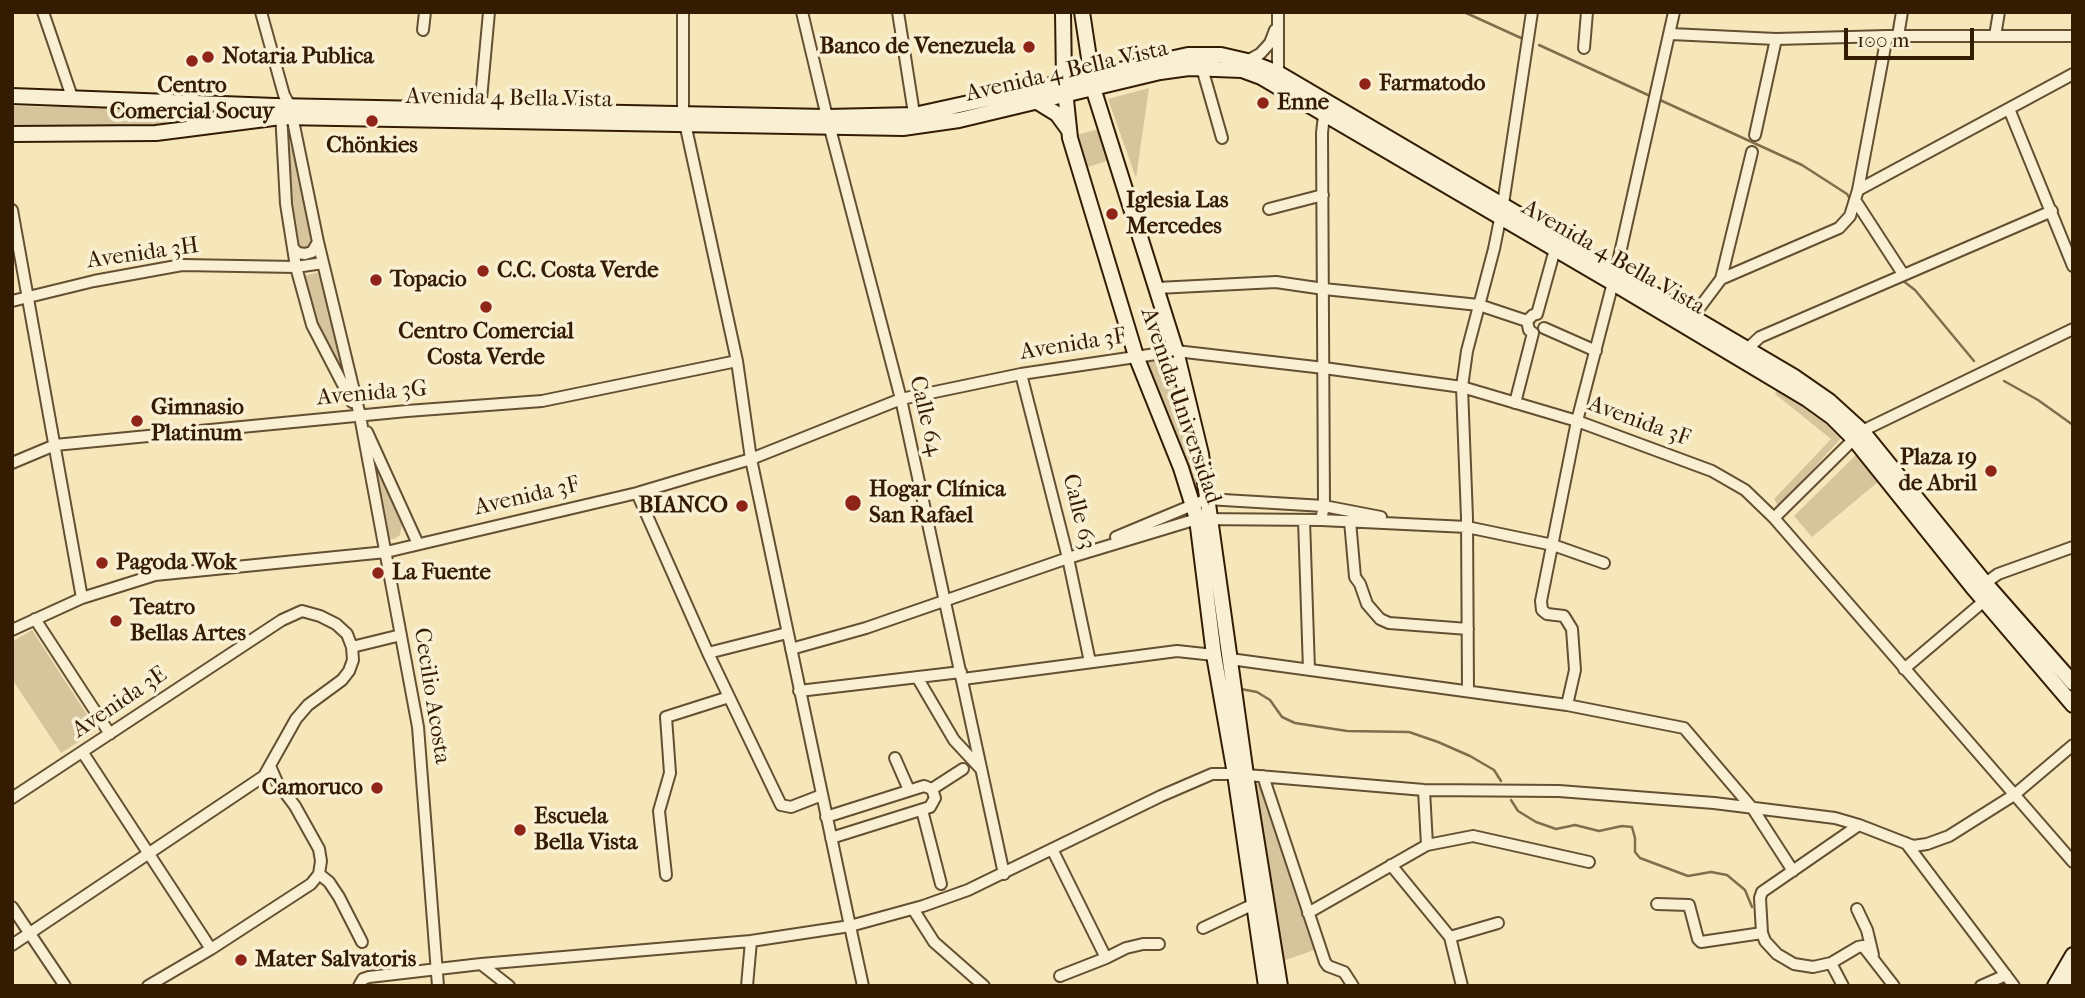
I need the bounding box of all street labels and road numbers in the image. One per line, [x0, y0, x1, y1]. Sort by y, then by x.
street label: Avenida 4 Bella Vista [963, 35, 1171, 109]
street label: Avenida 4 Bella Vista [405, 83, 613, 115]
street label: Avenida 4 Bella Vista [1516, 194, 1710, 322]
street label: Avenida 3H [85, 233, 201, 275]
street label: Avenida Universidad [1133, 304, 1227, 508]
street label: Avenida 3F [1018, 323, 1128, 367]
street label: Calle 64 [902, 373, 948, 459]
street label: Avenida 3G [316, 375, 428, 413]
street label: Avenida 3F [1584, 391, 1694, 453]
street label: Calle 63 [1055, 471, 1101, 553]
street label: Avenida 3F [472, 472, 582, 522]
street label: Cecilio Acosta [407, 626, 455, 766]
street label: Avenida 3E [67, 661, 173, 745]

